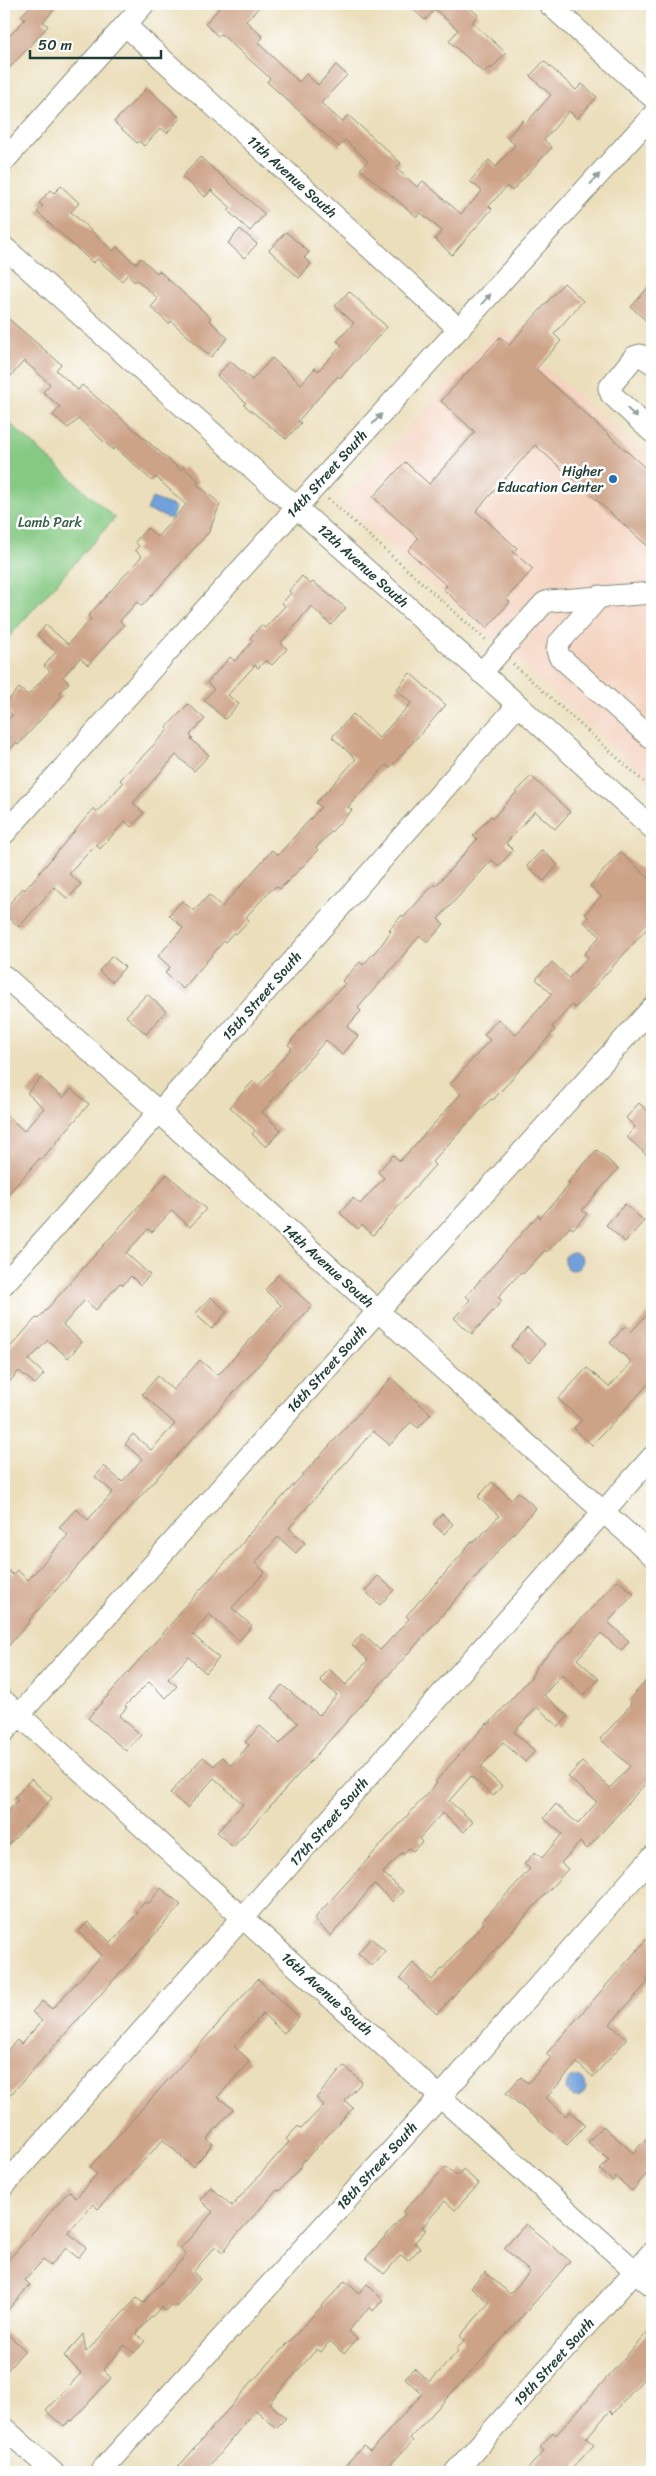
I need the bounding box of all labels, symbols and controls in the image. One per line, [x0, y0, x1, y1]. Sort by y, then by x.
scale bar [30, 28, 161, 60]
text: 50 m [38, 32, 73, 58]
street label: 11th Avenue South [241, 129, 343, 225]
one-way arrow [589, 173, 601, 185]
one-way arrow [480, 294, 492, 306]
one-way arrow [625, 407, 637, 419]
one-way arrow [371, 414, 383, 426]
street label: 14th Street South [280, 424, 374, 524]
place label: Higher Education Center [497, 459, 604, 500]
marker: Higher Education Center [607, 473, 619, 485]
park label: Lamb Park [18, 510, 82, 535]
street label: 12th Avenue South [311, 518, 415, 614]
street label: 15th Street South [216, 945, 308, 1047]
street label: 14th Avenue South [276, 1218, 380, 1314]
street label: 16th Street South [280, 1319, 374, 1419]
street label: 17th Street South [283, 1772, 375, 1872]
street label: 16th Avenue South [275, 1946, 379, 2042]
street label: 18th Street South [330, 2116, 424, 2216]
street label: 19th Street South [507, 2312, 601, 2412]

